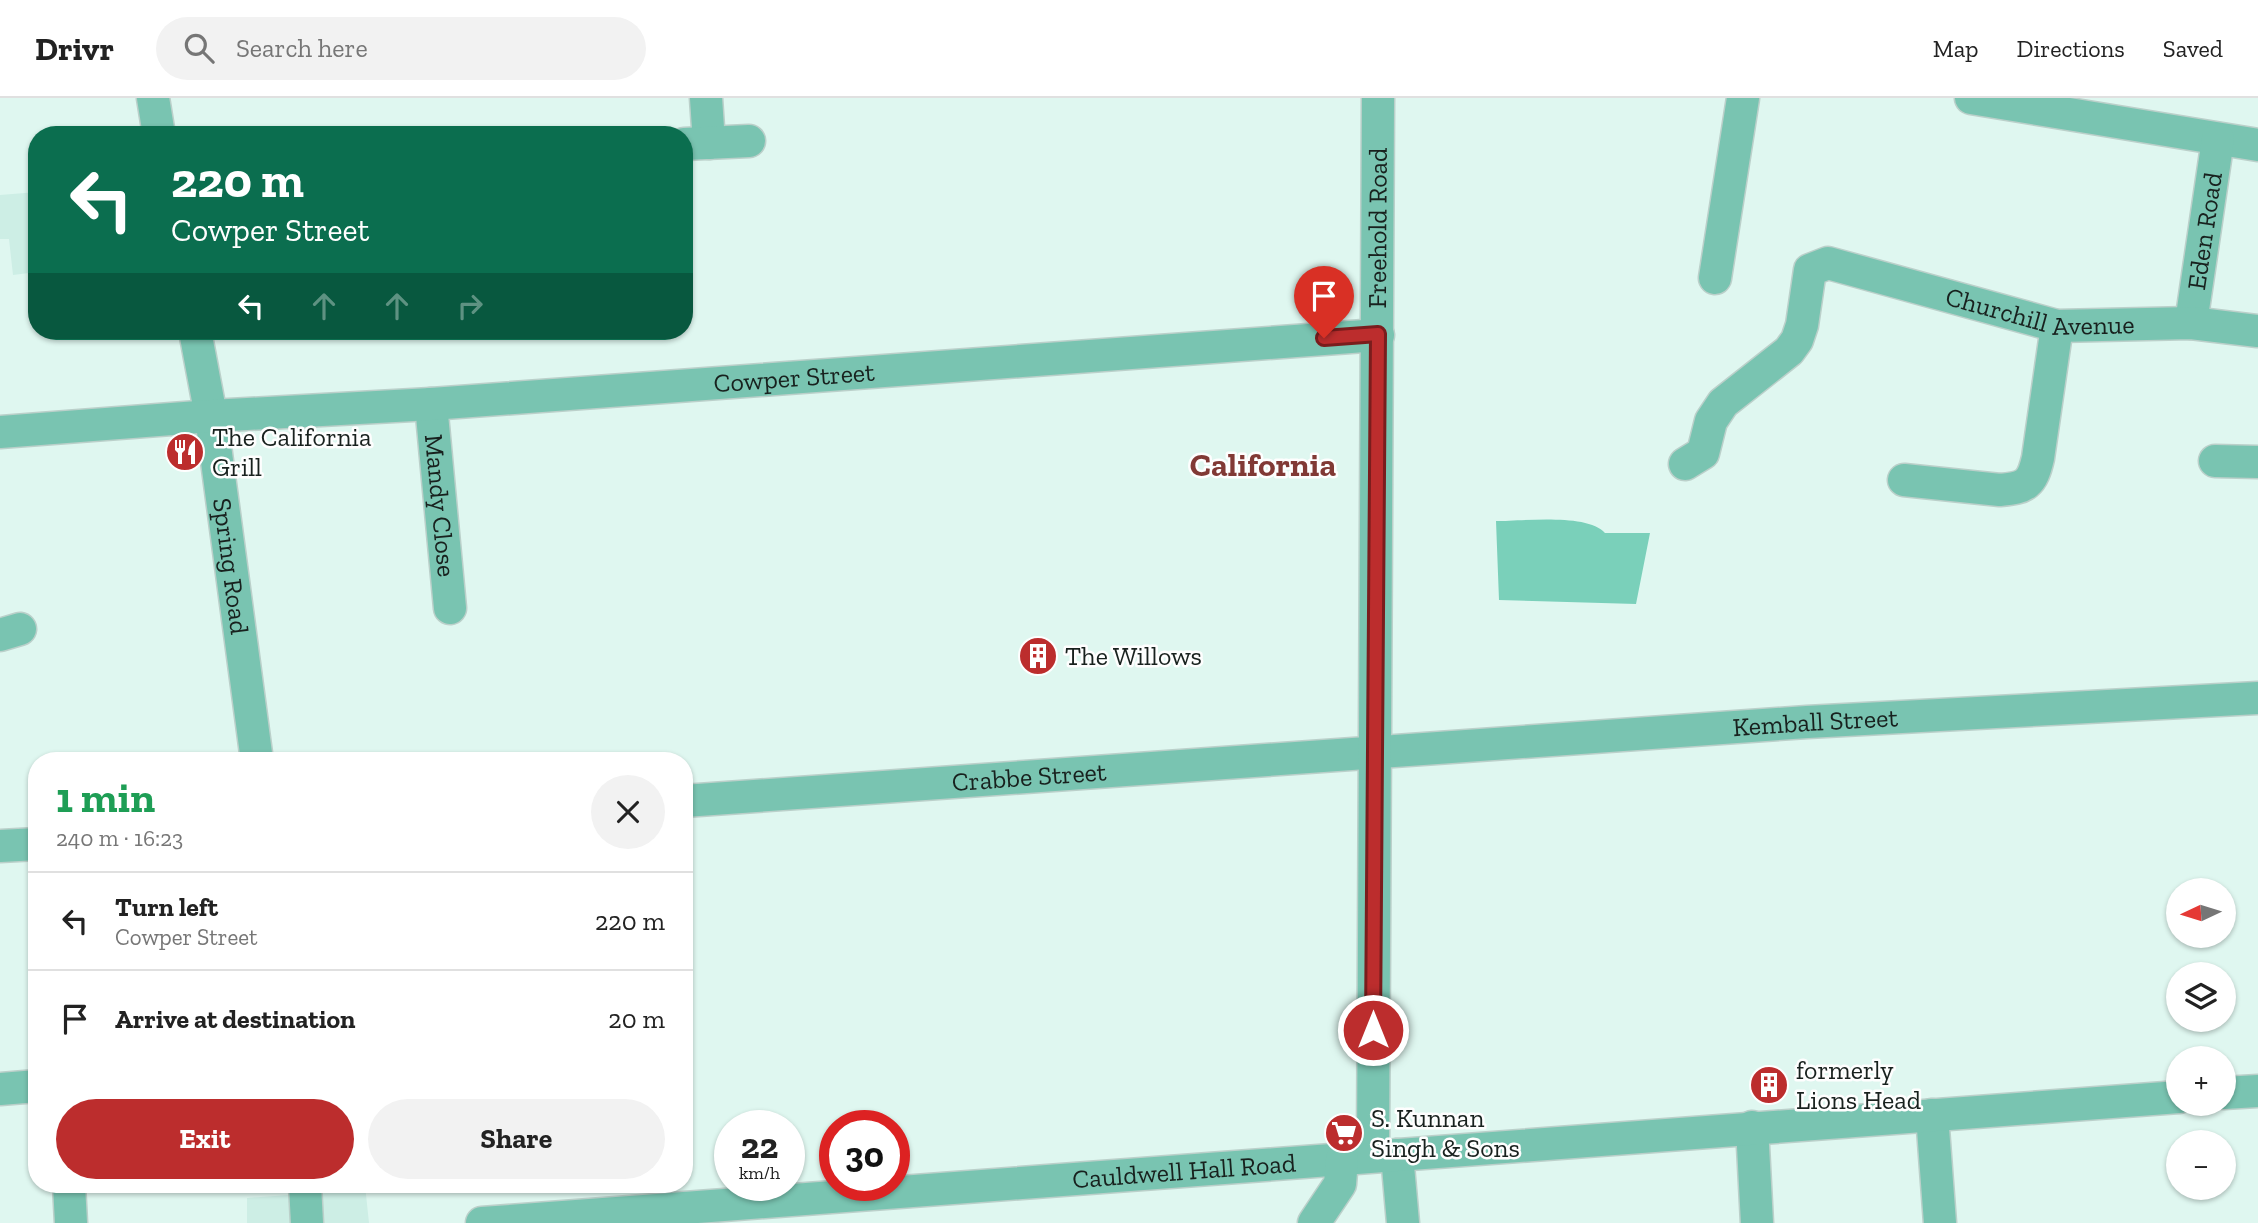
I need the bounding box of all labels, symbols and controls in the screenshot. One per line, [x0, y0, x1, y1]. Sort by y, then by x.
search box [156, 17, 646, 80]
text: Drivr [35, 29, 114, 68]
icon: search [180, 29, 218, 67]
text: Search here [236, 32, 368, 64]
text: Map [1933, 34, 1979, 63]
text: Directions [2017, 34, 2125, 63]
text: Saved [2163, 34, 2223, 63]
street label: Freehold Road [1361, 148, 1394, 309]
text: 220 m [171, 151, 304, 210]
icon: left [56, 154, 147, 245]
street label: Eden Road [2180, 170, 2229, 292]
text: Cowper Street [171, 211, 369, 249]
pin [1294, 266, 1354, 338]
icon: arrive [1305, 277, 1343, 315]
street label: Churchill Avenue [1942, 280, 2135, 342]
icon: left [232, 287, 270, 325]
icon: ahead [305, 287, 343, 325]
icon: ahead [378, 287, 416, 325]
icon: right [451, 287, 489, 325]
street label: Cowper Street [712, 356, 876, 399]
place label: The California Grill [212, 421, 372, 483]
restaurant icon: The California Grill [164, 431, 206, 473]
street label: Mandy Close [418, 433, 463, 578]
district label: California [1190, 445, 1336, 484]
street label: Spring Road [206, 496, 256, 636]
building icon: The Willows [1017, 635, 1059, 677]
place label: The Willows [1065, 640, 1202, 672]
street label: Kemball Street [1731, 701, 1899, 743]
street label: Crabbe Street [951, 755, 1108, 798]
text: 1 min [56, 772, 155, 823]
button: close [591, 775, 665, 849]
text: 240 m · 16:23 [56, 824, 183, 852]
north arrow [2166, 878, 2236, 948]
map controls [2166, 878, 2236, 1200]
text: Turn left [115, 891, 218, 923]
icon: left [56, 902, 94, 940]
text: 220 m [595, 905, 665, 937]
text: Cowper Street [115, 923, 258, 951]
button: layers [2166, 962, 2236, 1032]
position arrow [1336, 993, 1410, 1067]
icon: arrive [56, 1000, 94, 1038]
text: Arrive at destination [115, 1003, 355, 1035]
text: 20 m [608, 1003, 665, 1035]
button: + [2166, 1046, 2236, 1116]
place label: formerly Lions Head [1796, 1054, 1921, 1116]
building icon: formerly Lions Head [1748, 1064, 1790, 1106]
button: Exit [56, 1099, 354, 1179]
button: Share [368, 1099, 665, 1179]
place label: S. Kunnan Singh & Sons [1371, 1102, 1520, 1164]
speed limit sign: 30 [819, 1110, 910, 1201]
supermarket icon: S. Kunnan Singh & Sons [1323, 1112, 1365, 1154]
text: 22 [741, 1125, 778, 1167]
button: − [2166, 1130, 2236, 1200]
street label: Cauldwell Hall Road [1071, 1147, 1297, 1195]
text: km/h [739, 1162, 780, 1184]

